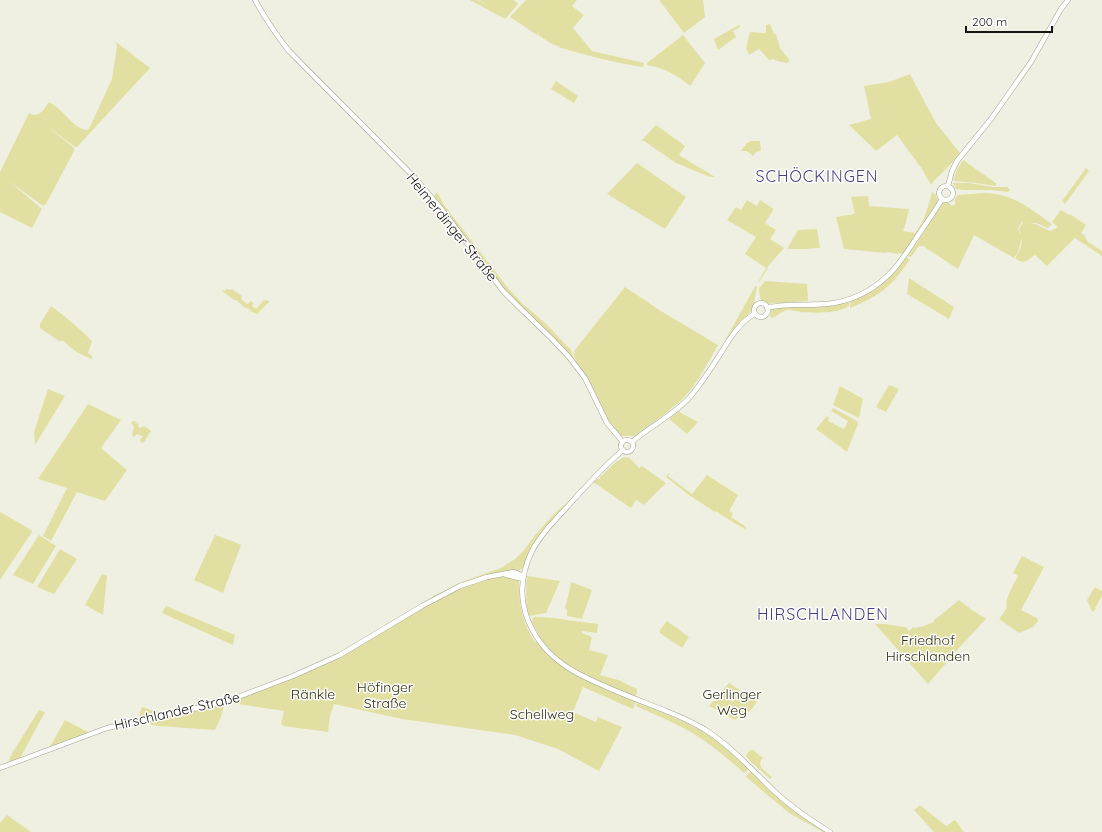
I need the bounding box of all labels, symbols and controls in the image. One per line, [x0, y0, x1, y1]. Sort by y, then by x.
scale bar [966, 8, 1052, 34]
text: 200 m [972, 14, 1007, 29]
district label: SCHÖCKINGEN [756, 166, 878, 186]
street label: Heimerdinger Straße [403, 169, 501, 285]
district label: HIRSCHLANDEN [757, 604, 889, 624]
park label: Friedhof Hirschlanden [886, 631, 970, 665]
park label: Höfinger Straße [357, 678, 414, 712]
park label: Ränkle [291, 685, 335, 703]
park label: Gerlinger Weg [702, 685, 762, 719]
street label: Hirschlander Straße [112, 688, 242, 734]
park label: Schellweg [510, 705, 574, 723]

